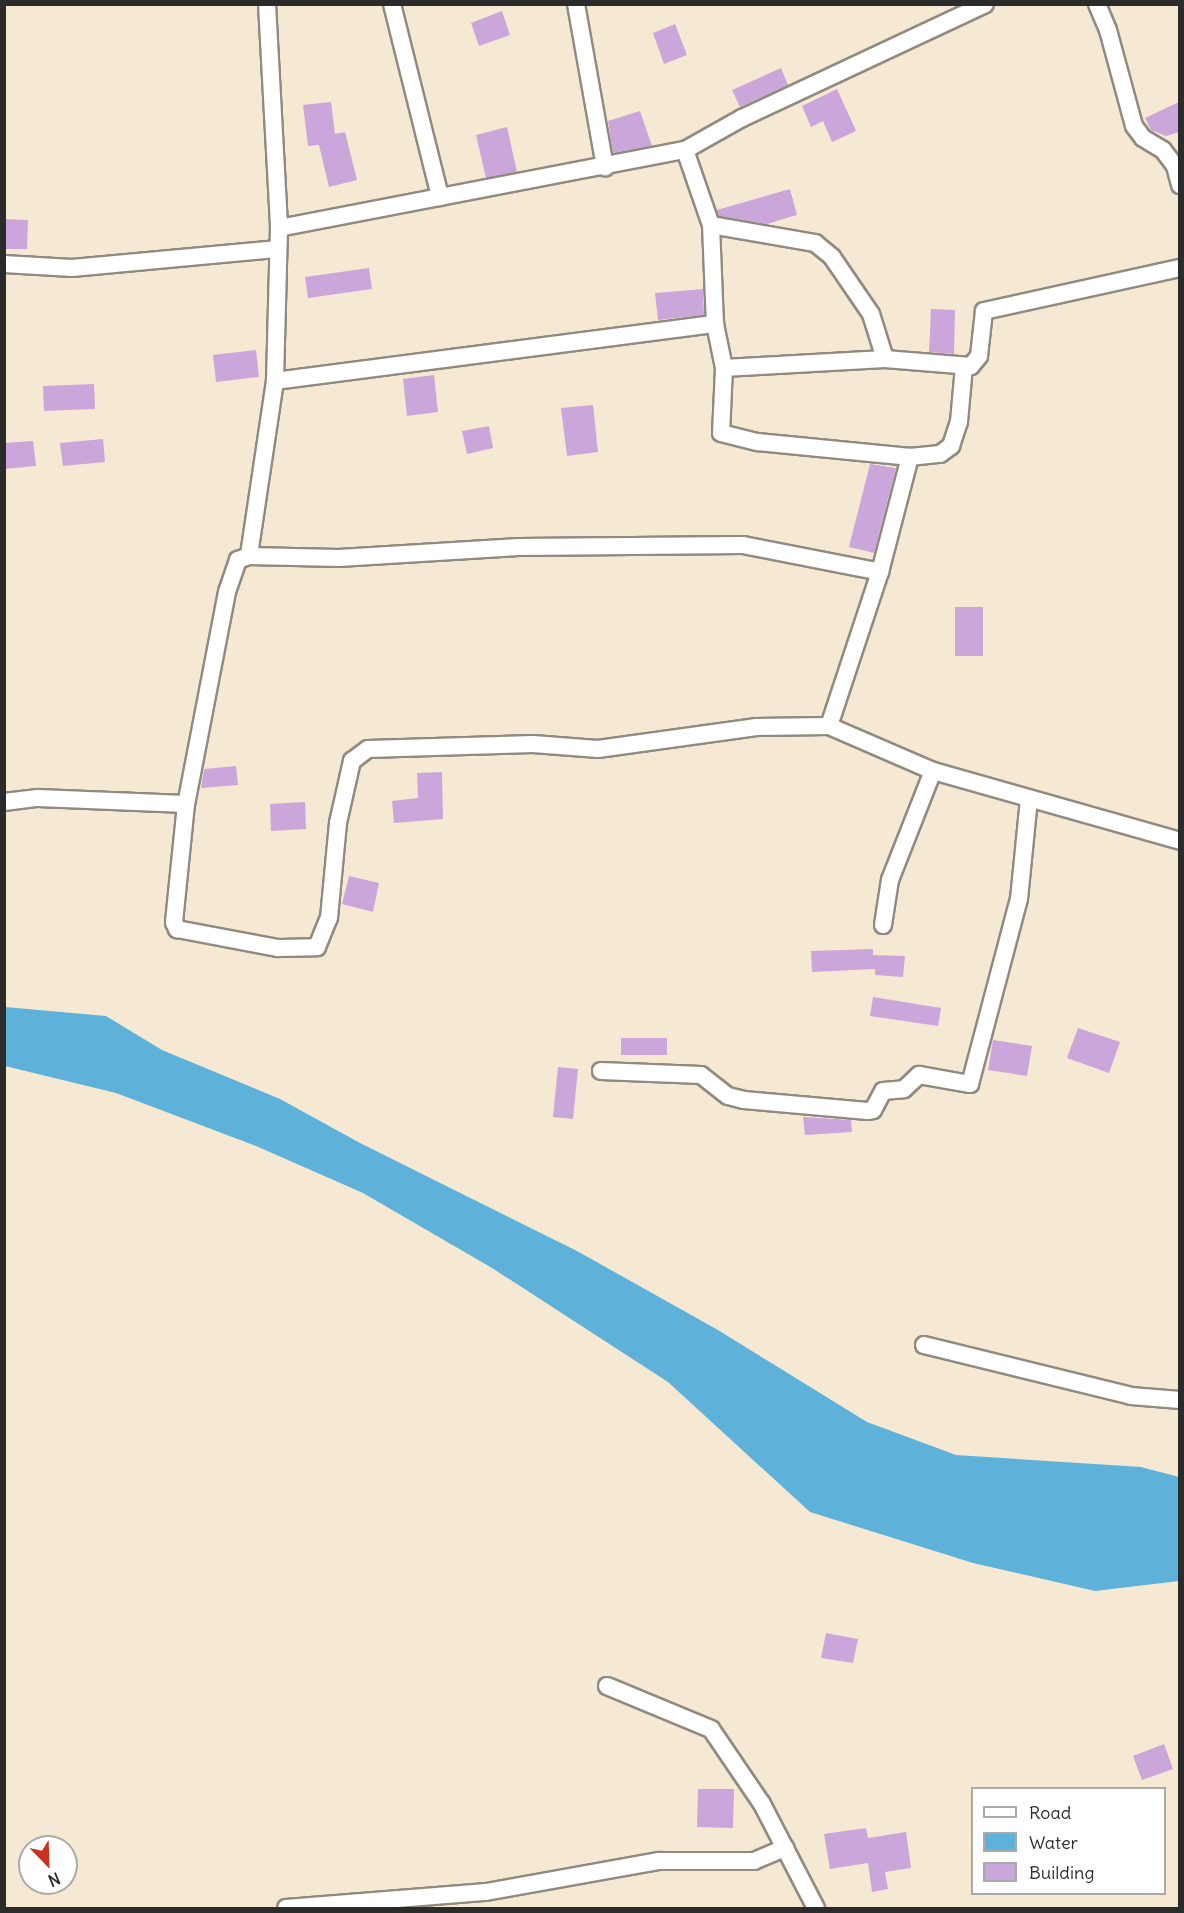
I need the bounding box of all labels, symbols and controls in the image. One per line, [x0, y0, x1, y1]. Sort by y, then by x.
legend [971, 1787, 1166, 1895]
text: Road [1029, 1801, 1071, 1824]
text: Water [1029, 1831, 1078, 1854]
north arrow [18, 1835, 78, 1895]
text: Building [1029, 1861, 1094, 1884]
text: N [45, 1868, 63, 1891]

